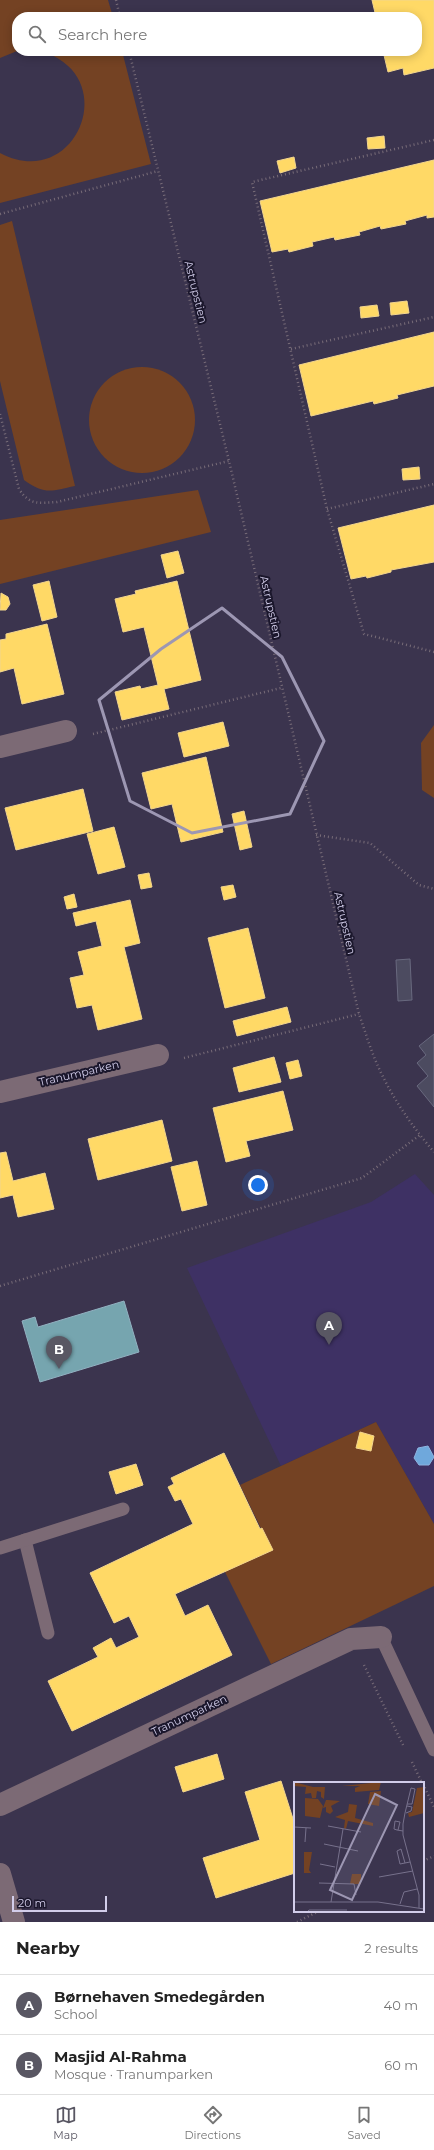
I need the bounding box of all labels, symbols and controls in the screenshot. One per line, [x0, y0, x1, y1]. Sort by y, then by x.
search box [12, 12, 422, 56]
icon: search [26, 23, 48, 45]
text: Search here [58, 25, 147, 44]
street label: Astrupstien [181, 259, 211, 325]
street label: Astrupstien [257, 574, 285, 640]
street label: Astrupstien [331, 890, 359, 956]
street label: Tranumparken [38, 1057, 120, 1089]
your location [248, 1175, 268, 1195]
pin: A [316, 1312, 342, 1345]
pin: B [46, 1336, 72, 1369]
street label: Tranumparken [149, 1691, 229, 1739]
inset map [294, 1782, 424, 1912]
scale bar [12, 1894, 107, 1913]
text: 20 m [18, 1896, 46, 1910]
text: Nearby [16, 1938, 80, 1958]
text: 2 results [364, 1940, 418, 1956]
text: Børnehaven Smedegården [54, 1987, 265, 2006]
text: A [24, 1997, 34, 2013]
text: 40 m [384, 1997, 418, 2013]
text: School [54, 2006, 98, 2022]
text: Masjid Al-Rahma [54, 2047, 187, 2066]
text: B [24, 2057, 34, 2073]
text: 60 m [384, 2057, 418, 2073]
text: Mosque · Tranumparken [54, 2066, 213, 2082]
tab: Map [53, 2104, 78, 2142]
tab: Directions [185, 2104, 241, 2142]
tab: Saved [348, 2104, 381, 2142]

